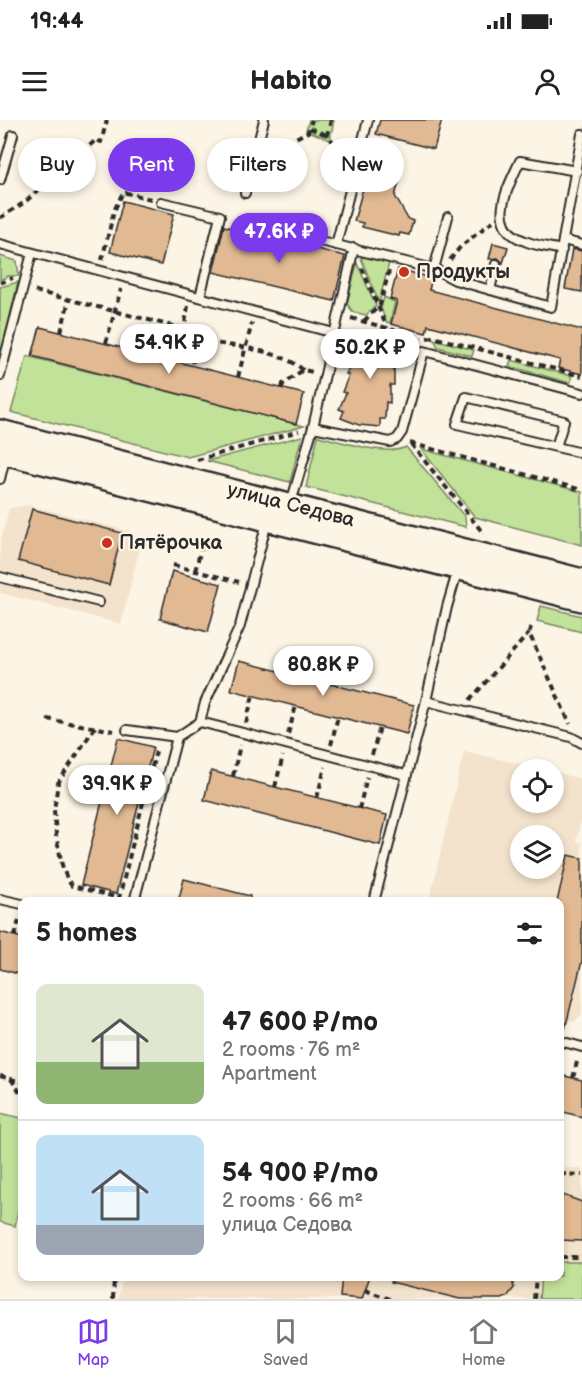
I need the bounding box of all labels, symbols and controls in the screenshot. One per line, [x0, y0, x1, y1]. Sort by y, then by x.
text: 19:44 [30, 8, 83, 35]
icon: menu [18, 65, 51, 98]
text: Habito [250, 65, 332, 97]
icon: person [531, 65, 564, 98]
chip: Buy [18, 138, 96, 192]
chip: Rent [108, 138, 195, 192]
chip: Filters [207, 138, 308, 192]
chip: New [320, 138, 404, 192]
pin: 47.6K ₽ [224, 213, 334, 264]
text: 47.6K ₽ [244, 220, 314, 244]
place label: Продукты [416, 260, 510, 284]
marker: Продукты [397, 265, 411, 279]
pin: 54.9K ₽ [114, 324, 224, 375]
pin: 50.2K ₽ [315, 329, 425, 380]
text: 54.9K ₽ [134, 331, 204, 355]
text: 50.2K ₽ [334, 336, 406, 360]
street label: улица Седова [225, 478, 357, 532]
place label: Пятёрочка [119, 531, 222, 555]
marker: Пятёрочка [100, 536, 114, 550]
pin: 80.8K ₽ [268, 646, 378, 697]
text: 80.8K ₽ [287, 653, 359, 677]
map controls [510, 759, 564, 879]
button: locate [510, 759, 564, 813]
pin: 39.9K ₽ [62, 765, 172, 816]
text: 39.9K ₽ [82, 772, 152, 796]
button: layers [510, 825, 564, 879]
icon: filters [513, 917, 546, 950]
text: 5 homes [36, 918, 137, 949]
text: 47 600 ₽/mo [222, 1007, 378, 1038]
icon: home [84, 1008, 156, 1080]
text: 2 rooms · 76 m² [222, 1038, 360, 1062]
text: Apartment [222, 1062, 317, 1086]
text: 54 900 ₽/mo [222, 1158, 378, 1189]
icon: home [84, 1159, 156, 1231]
text: 2 rooms · 66 m² [222, 1189, 363, 1213]
text: улица Седова [222, 1213, 352, 1237]
tab: Map [77, 1315, 110, 1370]
tab: Saved [263, 1315, 308, 1370]
tab: Home [462, 1315, 505, 1370]

